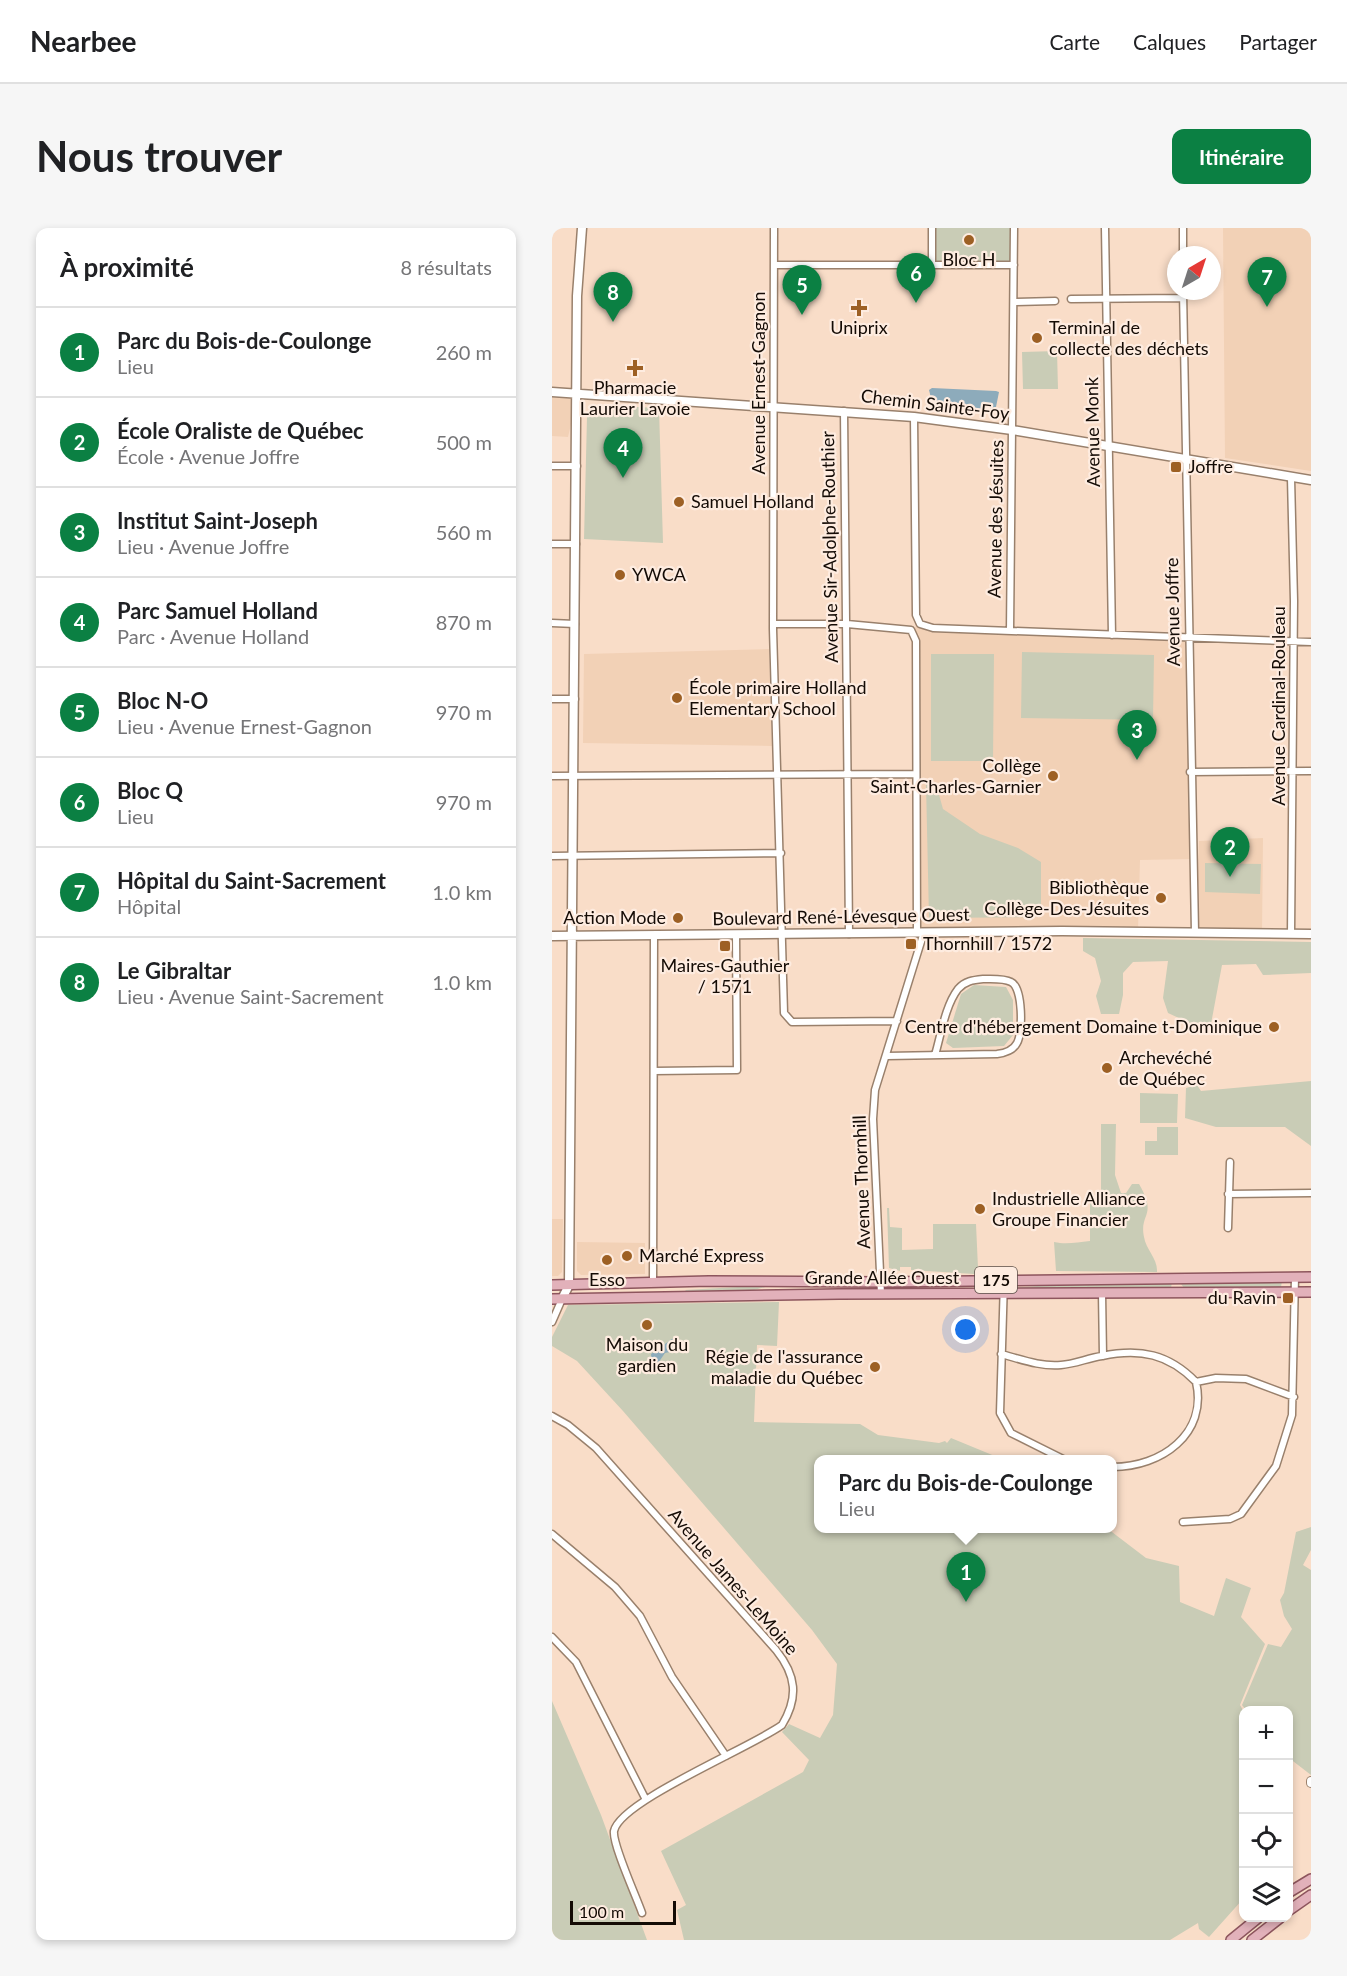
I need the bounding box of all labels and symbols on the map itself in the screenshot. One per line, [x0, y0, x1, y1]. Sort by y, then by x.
marker: Bloc H [962, 233, 976, 247]
north arrow [1167, 246, 1221, 300]
place label: Bloc H [943, 248, 995, 270]
pin: 6 [896, 254, 936, 303]
pin: 7 [1248, 257, 1286, 307]
pin: 5 [782, 266, 822, 315]
pin: 8 [594, 272, 632, 322]
street label: Avenue Ernest-Gagnon [747, 291, 769, 475]
marker: Uniprix [852, 301, 866, 315]
place label: Uniprix [830, 316, 888, 338]
place label: Terminal de collecte des déchets [1049, 316, 1209, 359]
marker: Terminal de collecte des déchets [1030, 331, 1044, 345]
marker: Pharmacie Laurier Lavoie [628, 361, 642, 375]
place label: Pharmacie Laurier Lavoie [580, 376, 690, 419]
street label: Avenue Monk [1080, 376, 1104, 487]
street label: Chemin Sainte-Foy [860, 384, 1011, 424]
pin: 4 [604, 428, 642, 478]
street label: Avenue Sir-Adolphe-Routhier [816, 431, 842, 663]
street label: Avenue des Jésuites [983, 439, 1007, 598]
place label: Joffre [1188, 455, 1233, 477]
marker: Joffre [1169, 460, 1183, 474]
place label: Samuel Holland [691, 490, 814, 512]
marker: Samuel Holland [672, 495, 686, 509]
street label: Avenue Joffre [1160, 558, 1184, 667]
place label: YWCA [632, 563, 687, 585]
marker: YWCA [613, 568, 627, 582]
street label: Avenue Cardinal-Rouleau [1267, 606, 1289, 806]
place label: École primaire Holland Elementary School [689, 676, 867, 719]
marker: École primaire Holland Elementary School [670, 691, 684, 705]
pin: 3 [1118, 710, 1156, 760]
place label: Collège Saint-Charles-Garnier [870, 754, 1041, 797]
marker: Collège Saint-Charles-Garnier [1046, 769, 1060, 783]
pin: 2 [1210, 828, 1250, 877]
place label: Bibliothèque Collège-Des-Jésuites [984, 876, 1149, 919]
marker: Bibliothèque Collège-Des-Jésuites [1154, 891, 1168, 905]
street label: Boulevard René-Lévesque Ouest [712, 903, 970, 929]
place label: Action Mode [563, 906, 666, 928]
marker: Action Mode [671, 911, 685, 925]
place label: Thornhill / 1572 [923, 932, 1052, 954]
marker: Thornhill / 1572 [904, 937, 918, 951]
marker: Maires-Gauthier / 1571 [718, 939, 732, 953]
place label: Maires-Gauthier / 1571 [661, 954, 790, 997]
place label: Centre d'hébergement Domaine t-Dominique [905, 1015, 1262, 1037]
marker: Centre d'hébergement Domaine t-Dominique [1267, 1020, 1281, 1034]
place label: Archevéché de Québec [1119, 1046, 1212, 1089]
marker: Archevéché de Québec [1100, 1061, 1114, 1075]
street label: Avenue Thornhill [848, 1115, 874, 1249]
place label: Industrielle Alliance Groupe Financier [992, 1187, 1146, 1230]
marker: Industrielle Alliance Groupe Financier [973, 1202, 987, 1216]
place label: Marché Express [639, 1244, 764, 1266]
marker: Marché Express [620, 1249, 634, 1263]
marker: Esso [600, 1253, 614, 1267]
street label: Grande Allée Ouest [805, 1266, 960, 1288]
road number: 175 [975, 1267, 1017, 1293]
place label: Esso [589, 1268, 625, 1290]
place label: du Ravin [1208, 1286, 1276, 1308]
marker: du Ravin [1281, 1291, 1295, 1305]
your location [951, 1315, 980, 1344]
marker: Maison du gardien [640, 1318, 654, 1332]
place label: Maison du gardien [606, 1333, 688, 1376]
place label: Régie de l'assurance maladie du Québec [705, 1345, 863, 1388]
marker: Régie de l'assurance maladie du Québec [868, 1360, 882, 1374]
street label: Avenue James-LeMoine [664, 1504, 803, 1659]
pin: 1 [946, 1552, 986, 1602]
scale bar [570, 1898, 676, 1926]

